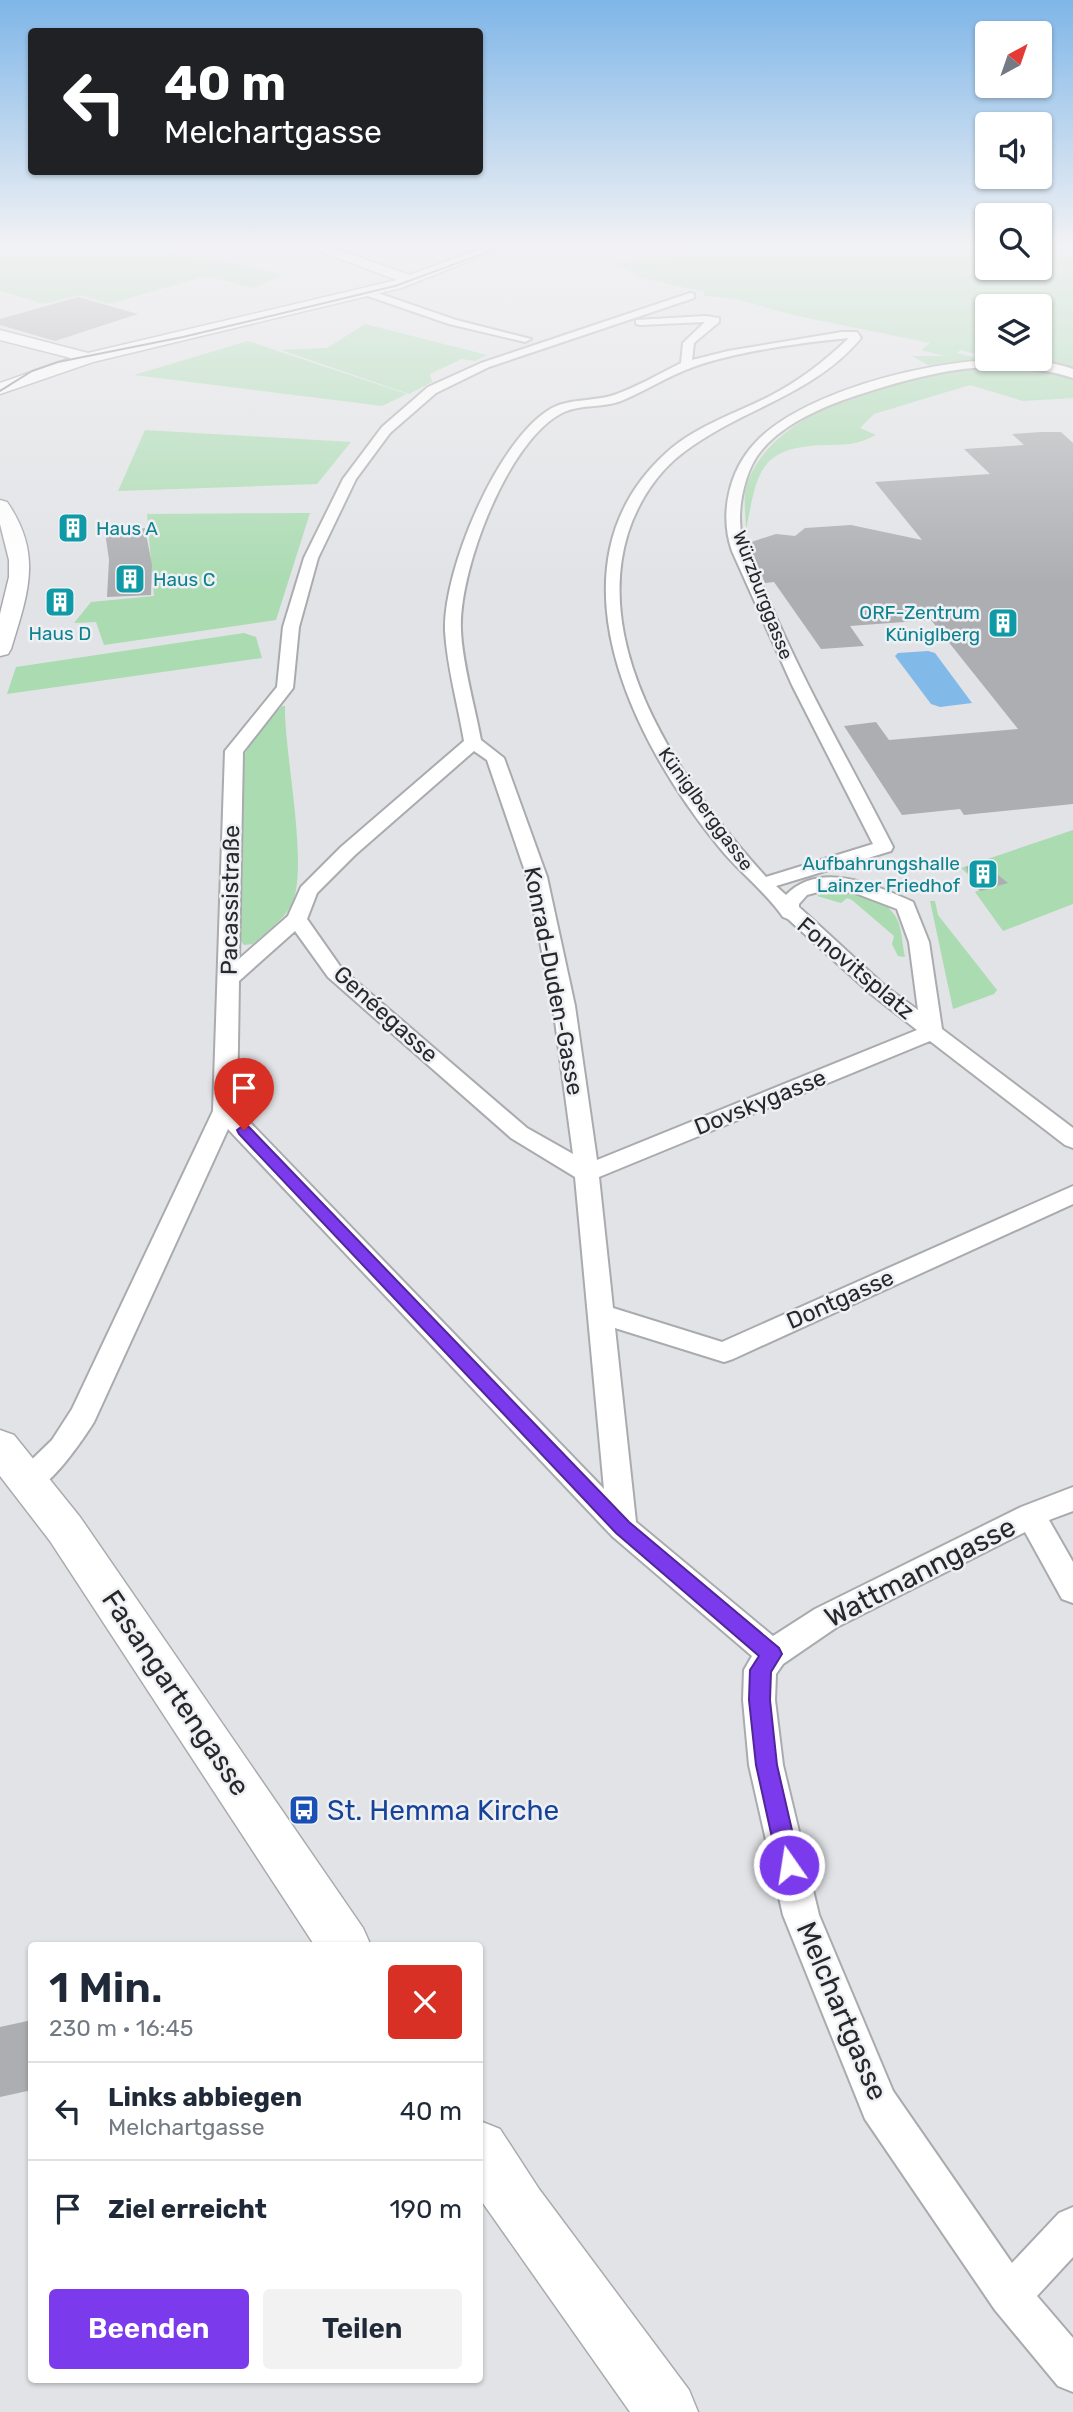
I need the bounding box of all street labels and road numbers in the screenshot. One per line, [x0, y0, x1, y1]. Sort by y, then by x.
street label: Würzburggasse [728, 527, 798, 663]
street label: Küniglberggasse [654, 743, 758, 875]
street label: Pacassistraße [215, 825, 245, 975]
street label: Konrad-Duden-Gasse [518, 864, 590, 1098]
street label: Fonovitsplatz [792, 911, 920, 1025]
street label: Genéegasse [328, 960, 444, 1068]
street label: Dovskygasse [690, 1063, 830, 1141]
street label: Dontgasse [782, 1263, 898, 1335]
street label: Wattmanngasse [819, 1510, 1021, 1634]
street label: Fasangartengasse [95, 1584, 257, 1802]
street label: Melchartgasse [790, 1917, 894, 2105]

